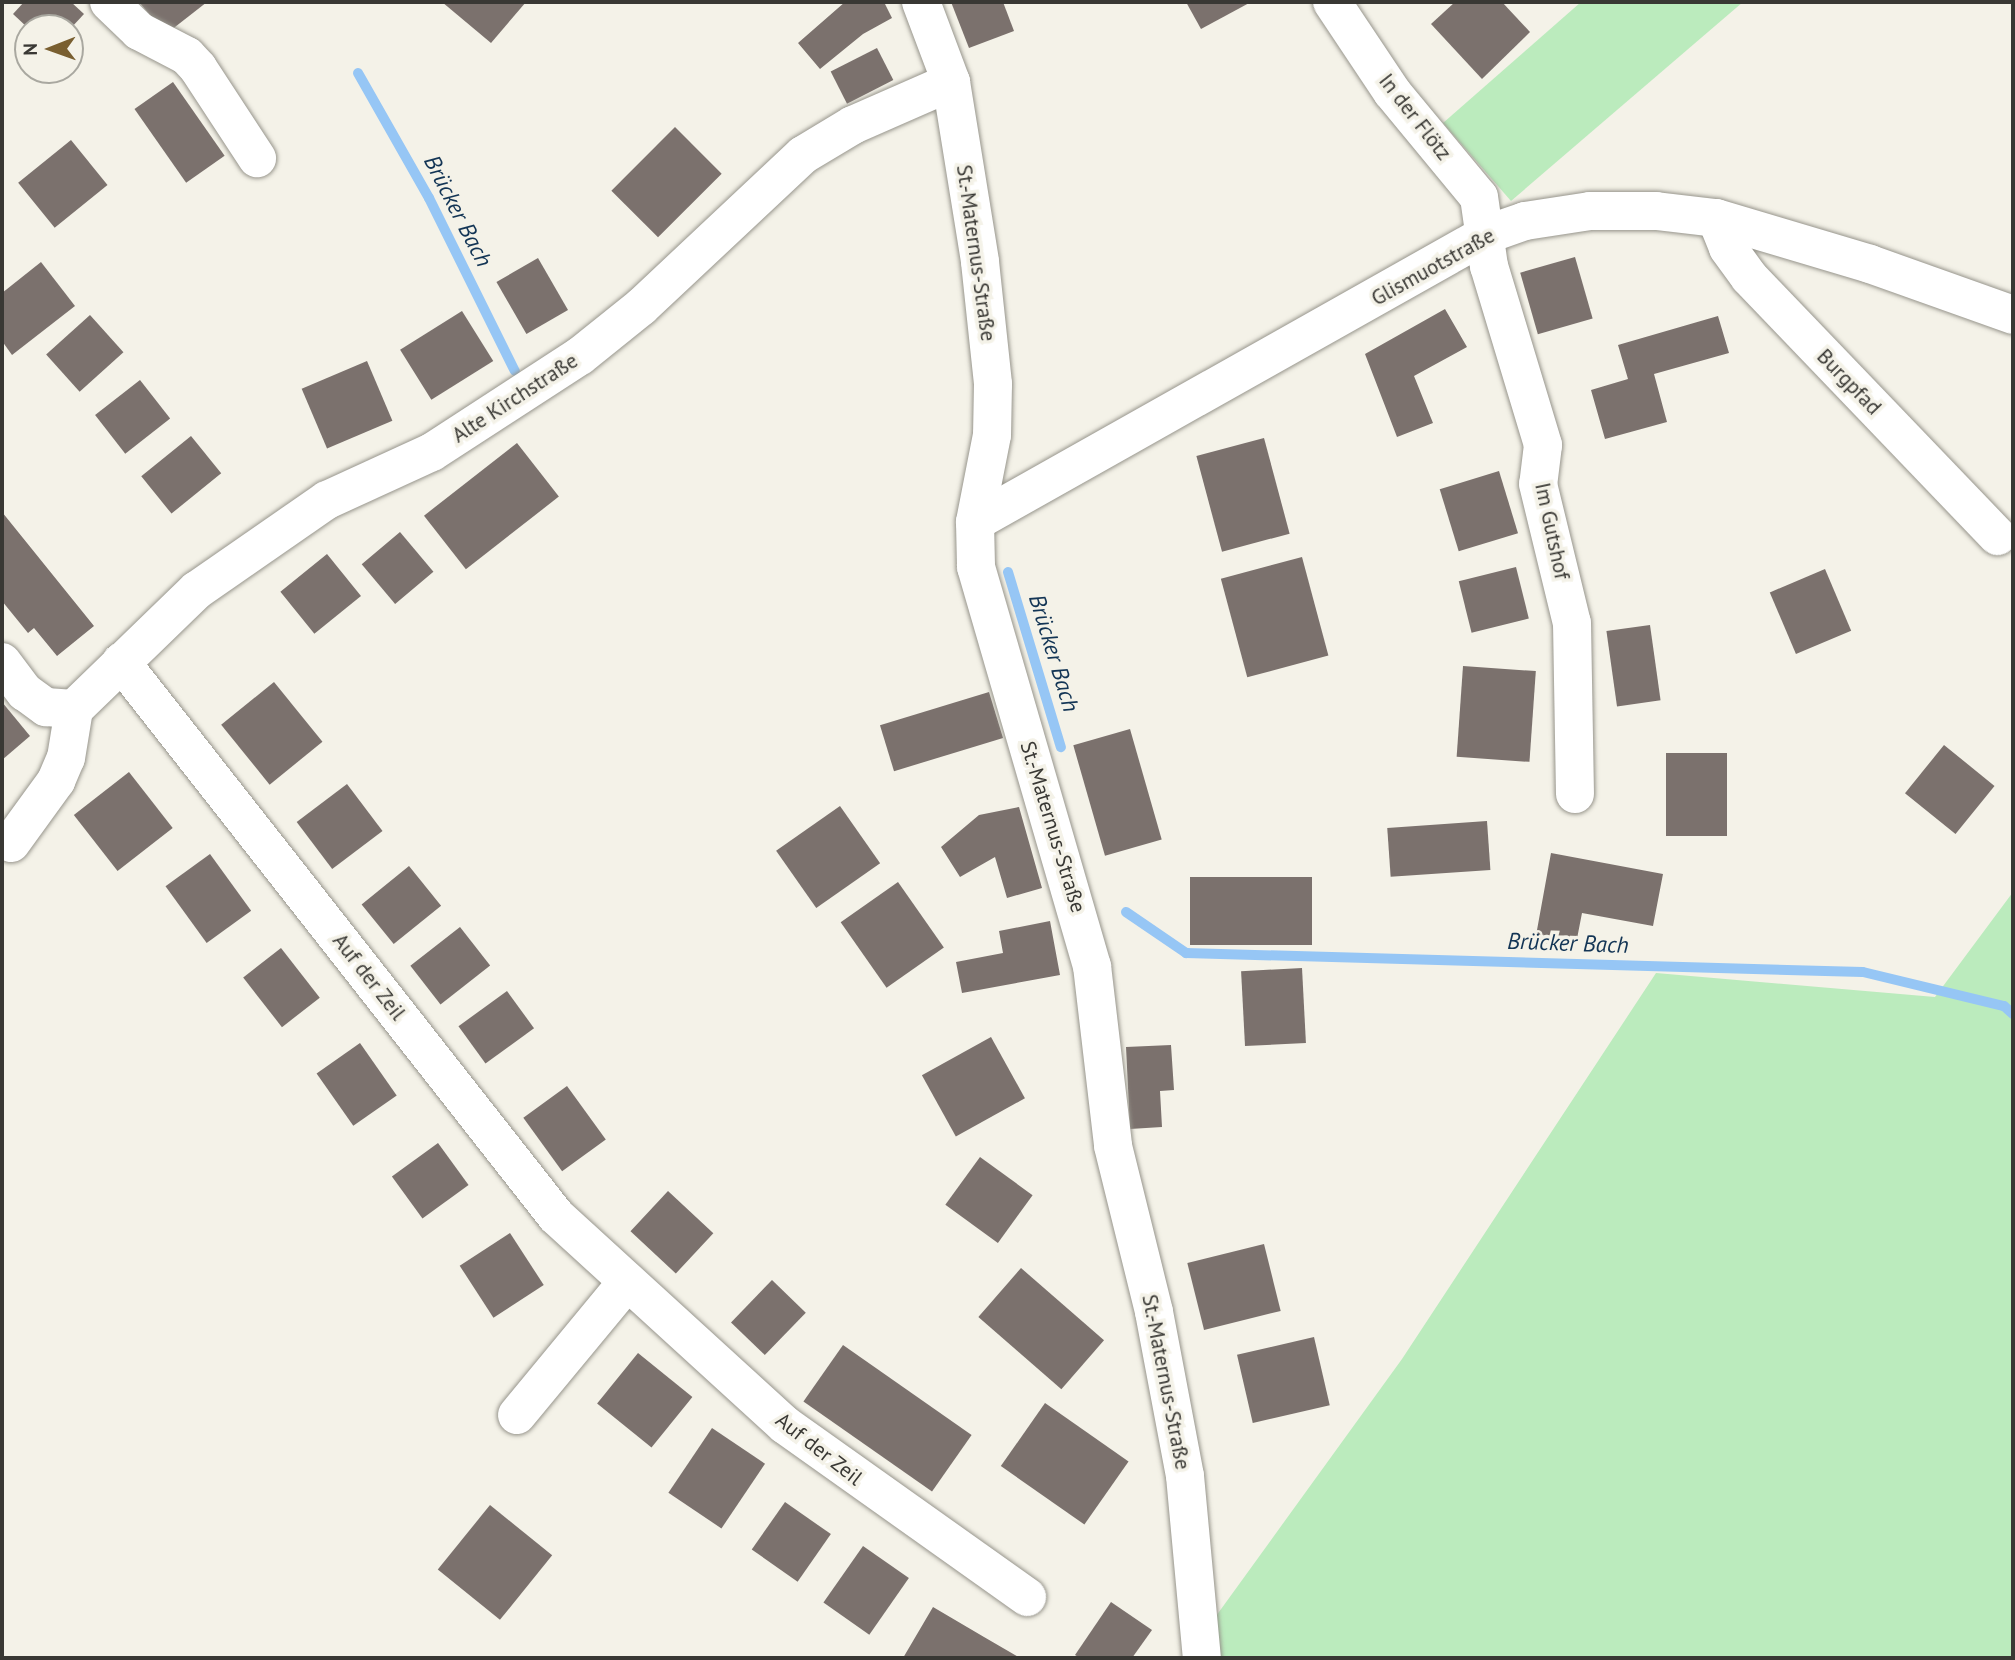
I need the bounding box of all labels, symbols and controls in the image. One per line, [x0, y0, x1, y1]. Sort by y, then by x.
north arrow [14, 14, 84, 84]
text: N [18, 43, 42, 56]
street label: In der Flötz [1373, 69, 1457, 165]
water label: Brücker Bach [418, 151, 498, 271]
street label: St.-Maternus-Straße [951, 163, 1001, 343]
street label: Glismuotstraße [1367, 223, 1499, 311]
street label: Burgpfad [1812, 344, 1886, 420]
street label: Alte Kirchstraße [447, 348, 583, 448]
street label: Im Gutshof [1529, 480, 1575, 582]
water label: Brücker Bach [1023, 591, 1085, 715]
street label: St.-Maternus-Straße [1015, 738, 1091, 916]
water label: Brücker Bach [1507, 927, 1629, 959]
street label: Auf der Zeil [327, 928, 411, 1026]
street label: St.-Maternus-Straße [1137, 1292, 1195, 1472]
street label: Auf der Zeil [770, 1407, 868, 1491]

